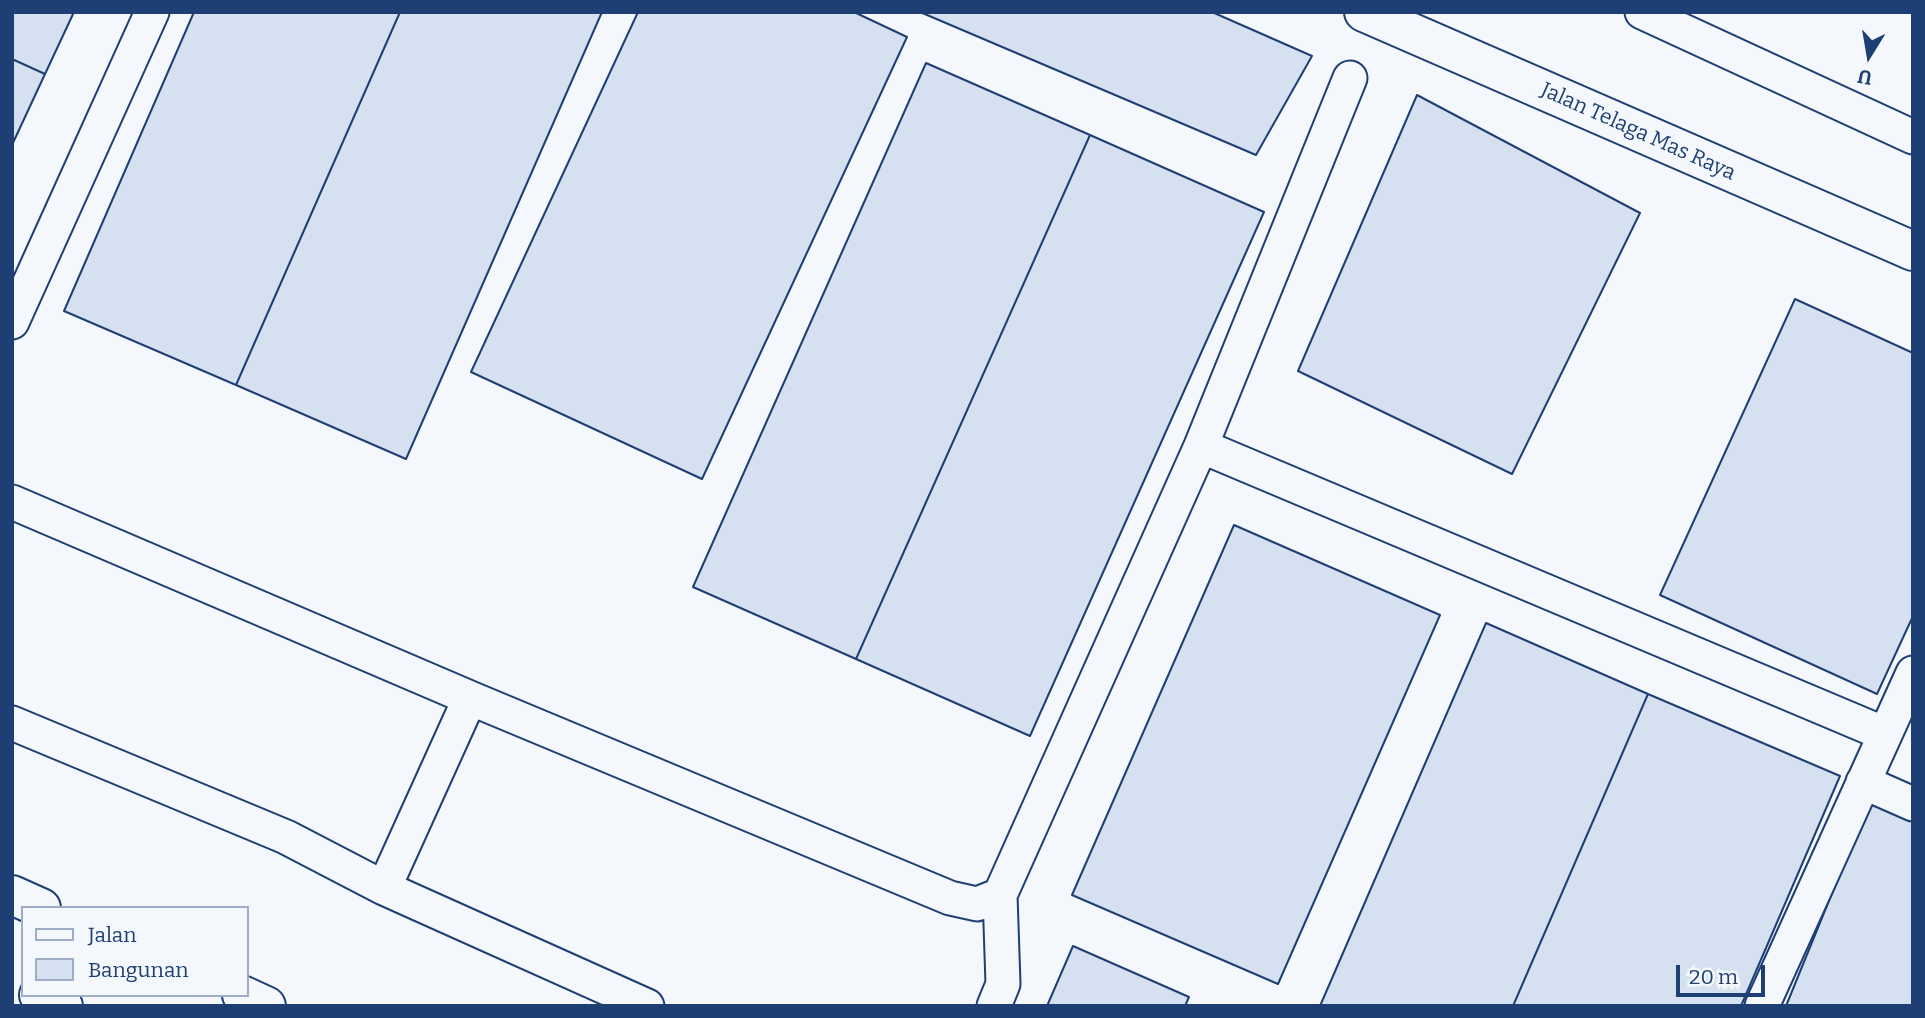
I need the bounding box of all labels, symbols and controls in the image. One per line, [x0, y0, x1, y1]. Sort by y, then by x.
north arrow [1834, 21, 1904, 91]
text: U [1856, 64, 1874, 90]
street label: Jalan Telaga Mas Raya [1537, 78, 1739, 186]
legend [21, 906, 248, 997]
text: Jalan [88, 922, 137, 948]
scale bar [1680, 951, 1769, 995]
text: Bangunan [88, 957, 189, 983]
text: 20 m [1689, 964, 1738, 990]

